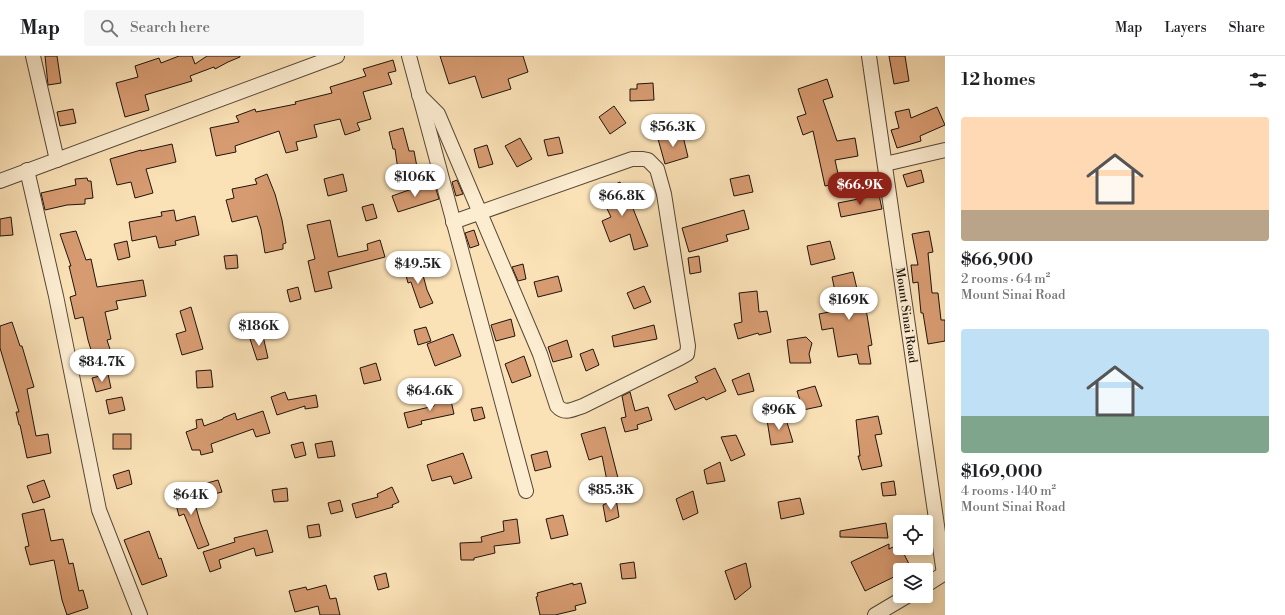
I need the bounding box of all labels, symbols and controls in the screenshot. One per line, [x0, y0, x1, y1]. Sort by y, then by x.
search box [84, 10, 364, 46]
text: Map [20, 16, 60, 40]
icon: search [98, 17, 120, 39]
text: Search here [130, 18, 210, 37]
text: Map [1115, 19, 1142, 37]
text: Layers [1164, 19, 1207, 37]
text: Share [1229, 19, 1265, 37]
text: 12 homes [961, 69, 1035, 91]
icon: filters [1247, 69, 1269, 91]
pin: $56.3K [640, 114, 706, 148]
text: $56.3K [650, 119, 696, 135]
icon: home [1079, 143, 1151, 215]
pin: $106K [387, 164, 443, 198]
text: $106K [394, 169, 436, 185]
pin: $66.9K [827, 172, 893, 206]
text: $66.9K [837, 177, 883, 193]
pin: $66.8K [589, 183, 655, 217]
text: $66.8K [599, 188, 645, 204]
text: $66,900 [961, 249, 1033, 271]
pin: $49.5K [385, 251, 451, 285]
text: $49.5K [395, 256, 441, 272]
street label: Mount Sinai Road [892, 267, 920, 364]
text: 2 rooms · 64 m² [961, 271, 1050, 287]
pin: $169K [821, 287, 877, 321]
text: Mount Sinai Road [961, 287, 1065, 303]
text: $169K [829, 292, 869, 308]
pin: $186K [231, 313, 287, 347]
text: $186K [239, 318, 279, 334]
pin: $84.7K [69, 349, 135, 383]
text: $84.7K [79, 354, 125, 370]
icon: home [1079, 355, 1151, 427]
pin: $64.6K [397, 378, 463, 412]
text: $64.6K [406, 383, 454, 399]
pin: $96K [755, 397, 803, 431]
text: $96K [762, 402, 796, 418]
text: $169,000 [961, 461, 1042, 483]
pin: $85.3K [578, 477, 644, 511]
pin: $64K [167, 482, 215, 516]
text: $85.3K [588, 482, 634, 498]
text: 4 rooms · 140 m² [961, 483, 1056, 499]
text: $64K [173, 487, 209, 503]
text: Mount Sinai Road [961, 499, 1065, 515]
map controls [893, 515, 933, 603]
button: locate [893, 515, 933, 555]
button: layers [893, 563, 933, 603]

